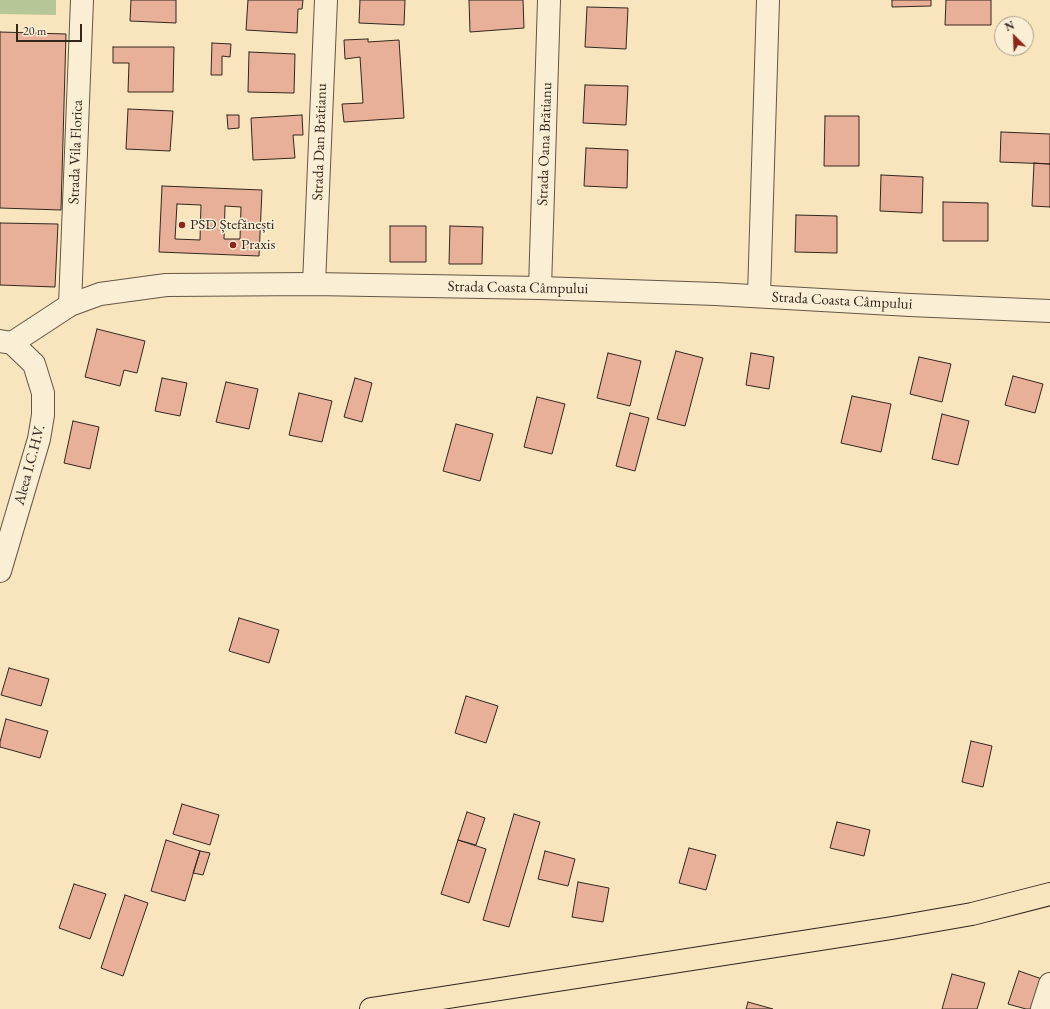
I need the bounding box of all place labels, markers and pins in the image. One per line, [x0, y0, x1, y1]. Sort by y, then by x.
place label: PSD Ștefănești [190, 216, 274, 234]
marker: PSD Ștefănești [177, 220, 187, 230]
place label: Praxis [241, 236, 275, 254]
marker: Praxis [228, 240, 238, 250]

